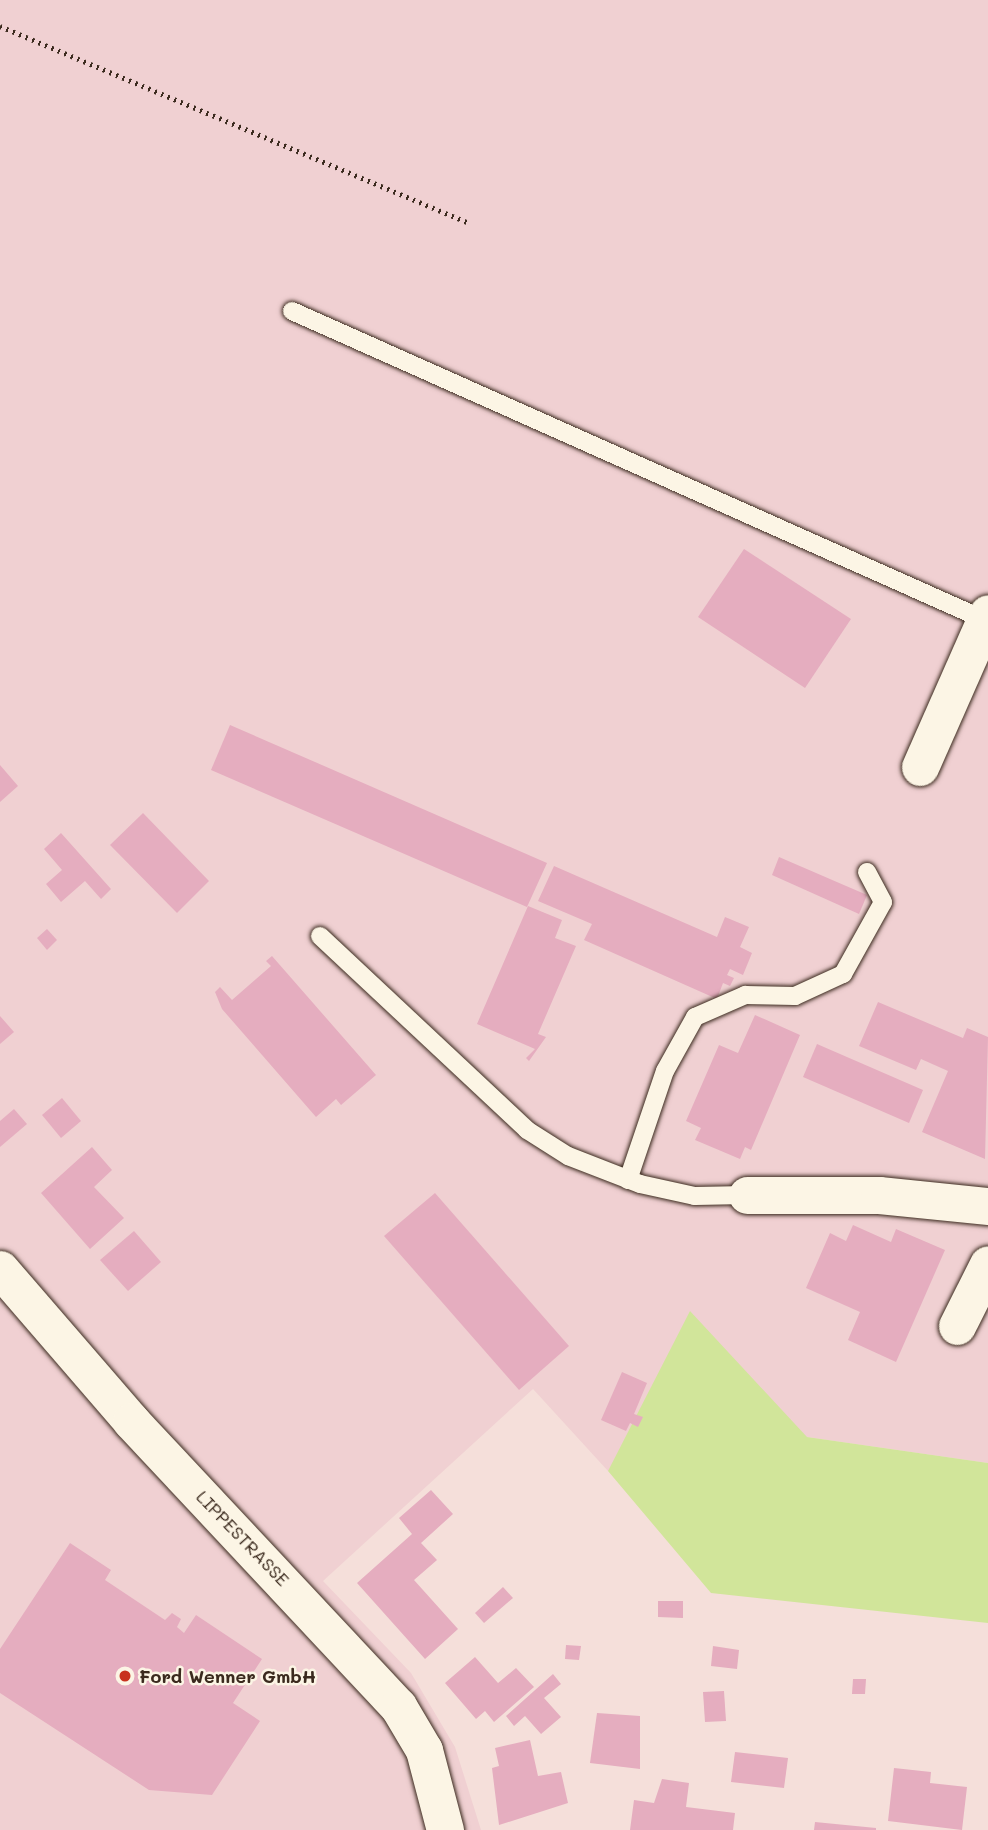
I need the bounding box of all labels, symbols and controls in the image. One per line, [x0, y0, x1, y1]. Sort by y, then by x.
street label: LIPPESTRASSE [192, 1486, 294, 1590]
place label: Ford Wenner GmbH [139, 1665, 316, 1687]
marker: Ford Wenner GmbH [117, 1668, 133, 1684]

